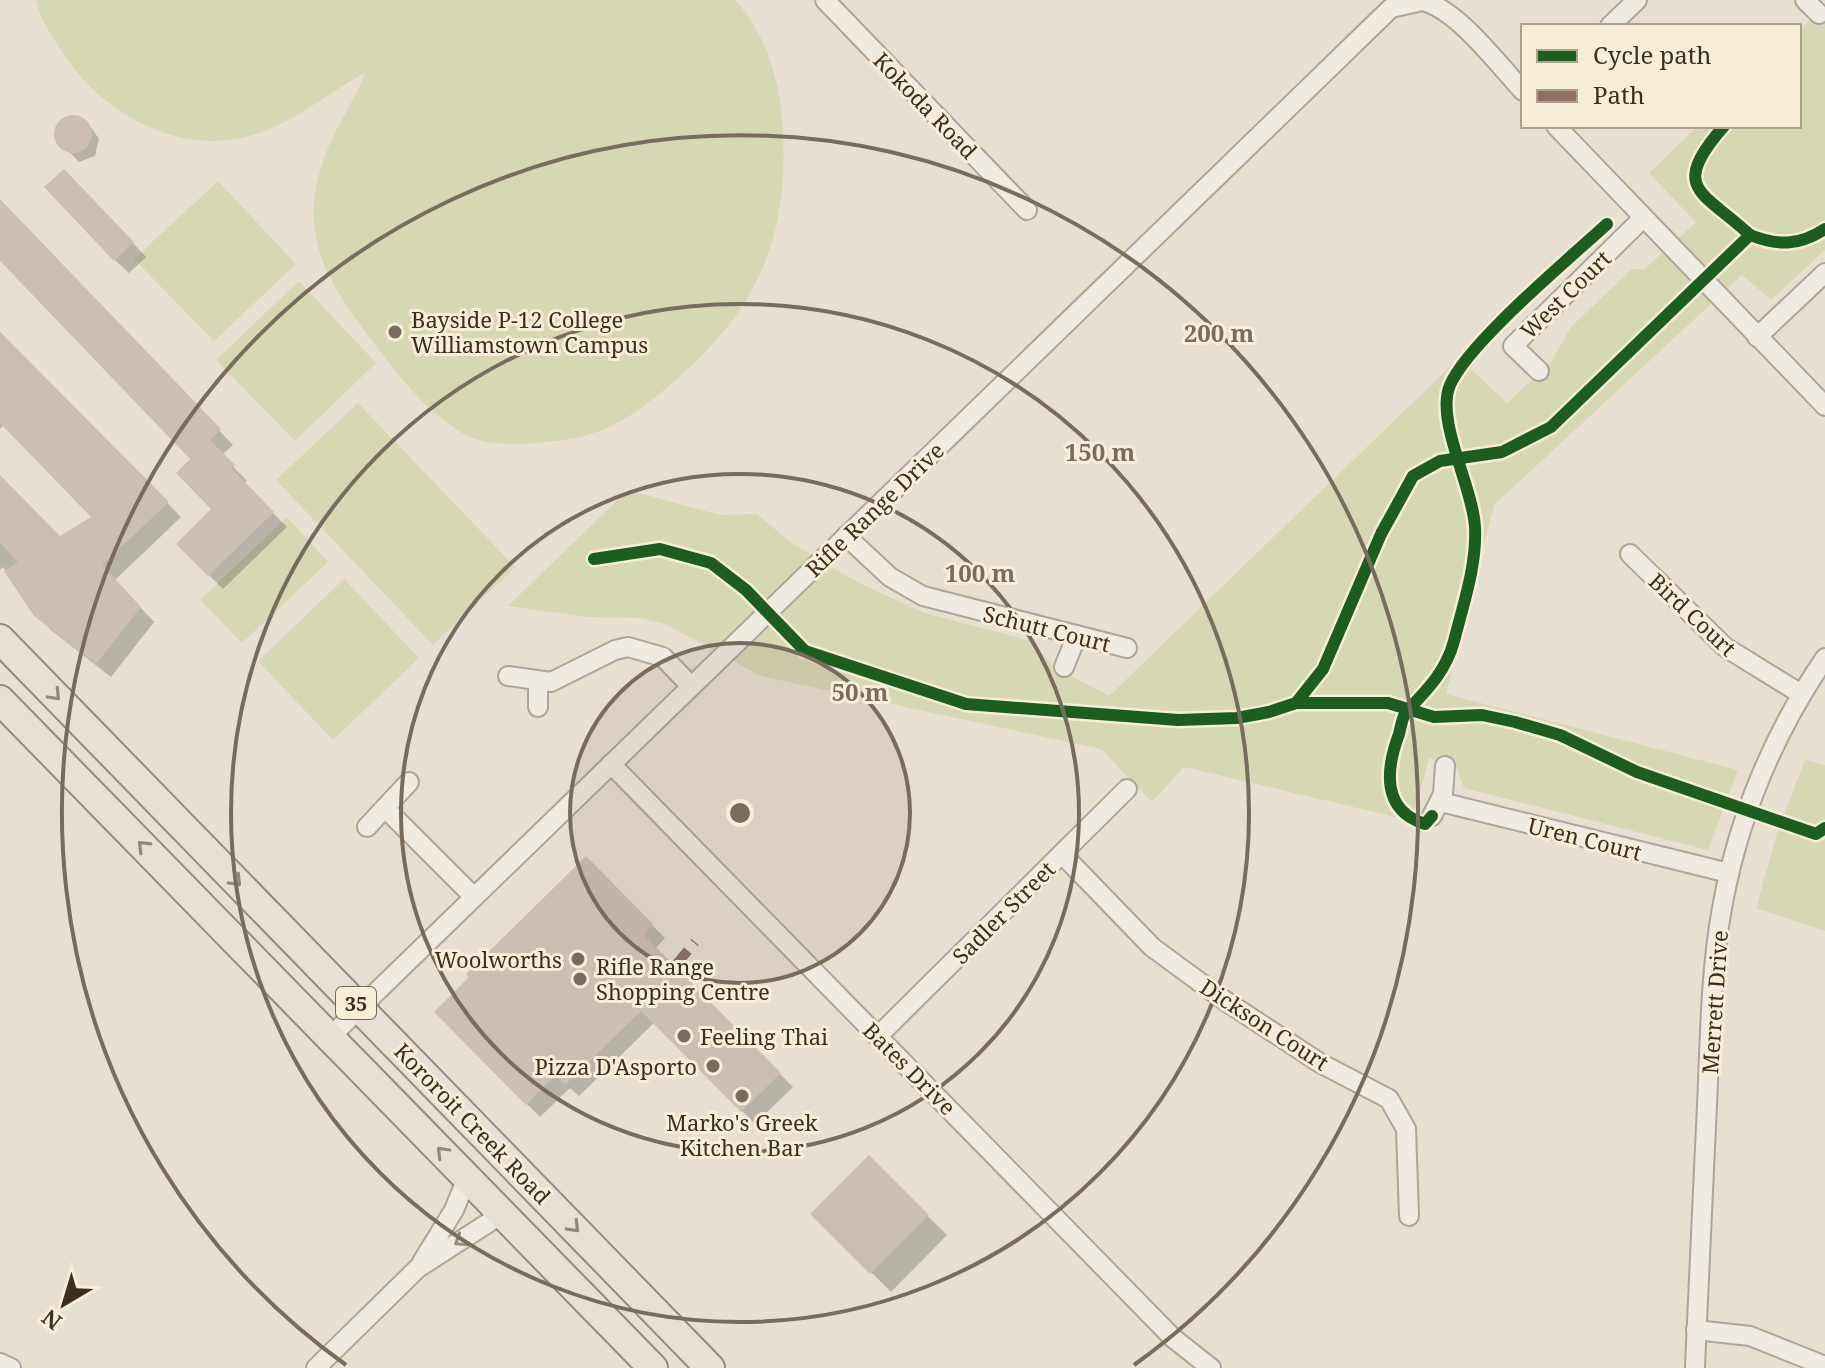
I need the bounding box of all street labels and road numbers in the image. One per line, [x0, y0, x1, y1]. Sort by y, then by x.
street label: Kokoda Road [867, 45, 985, 165]
street label: West Court [1513, 243, 1617, 345]
street label: Rifle Range Drive [798, 435, 950, 583]
street label: Bird Court [1643, 566, 1743, 662]
street label: Schutt Court [980, 598, 1114, 658]
street label: Uren Court [1525, 809, 1645, 867]
street label: Sadler Street [945, 854, 1061, 970]
street label: Merrett Drive [1694, 929, 1734, 1075]
street label: Dickson Court [1195, 971, 1335, 1077]
road number: 35 [336, 987, 376, 1019]
street label: Bates Drive [857, 1015, 963, 1121]
street label: Kororoit Creek Road [388, 1036, 558, 1210]

